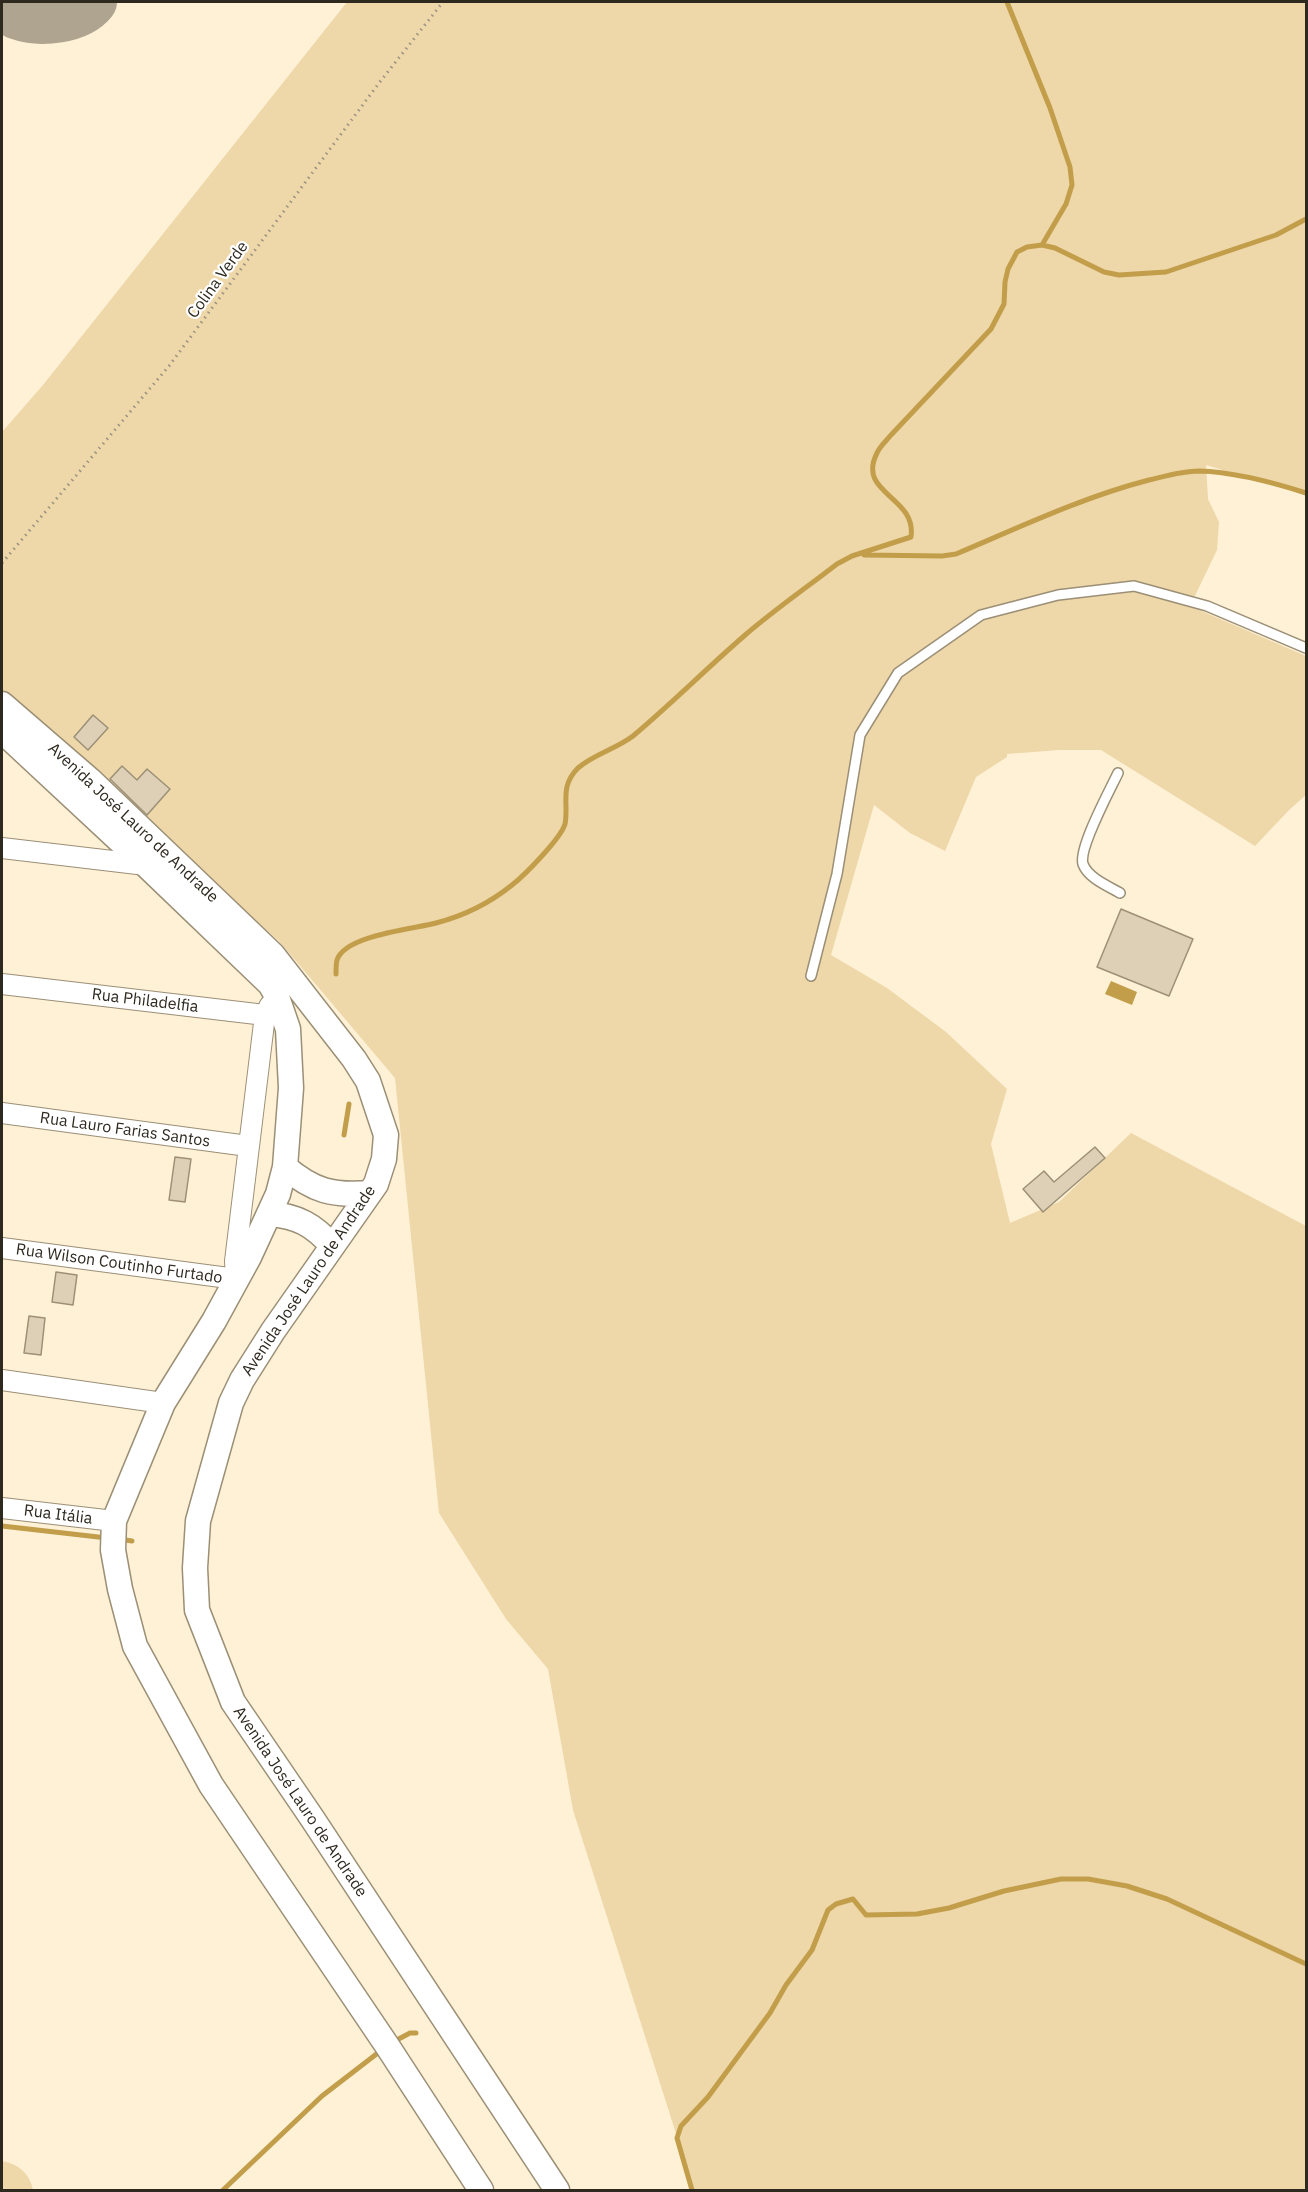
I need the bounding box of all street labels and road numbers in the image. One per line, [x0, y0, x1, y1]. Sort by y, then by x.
street label: Colina Verde [184, 238, 252, 322]
street label: Avenida José Lauro de Andrade [44, 739, 222, 907]
street label: Rua Philadelfia [91, 985, 199, 1017]
street label: Rua Lauro Farias Santos [39, 1109, 211, 1151]
street label: Avenida José Lauro de Andrade [238, 1182, 380, 1380]
street label: Rua Wilson Coutinho Furtado [15, 1240, 223, 1288]
street label: Rua Itália [23, 1501, 93, 1529]
street label: Avenida José Lauro de Andrade [229, 1703, 371, 1901]

